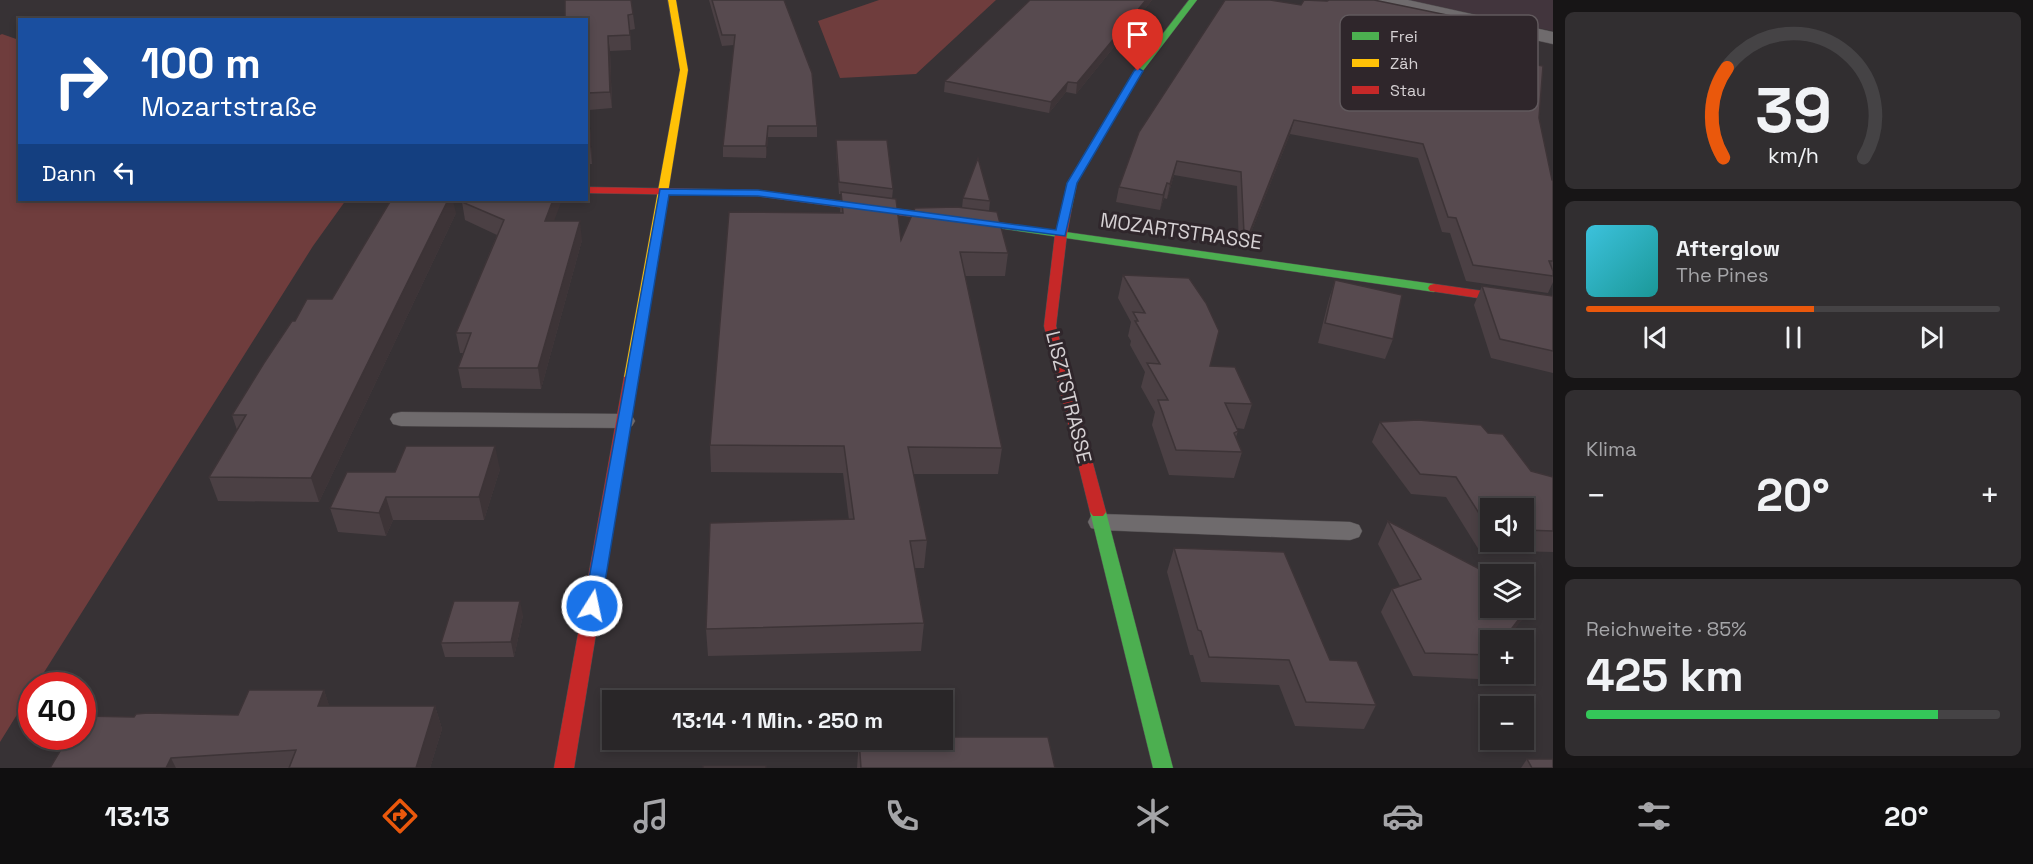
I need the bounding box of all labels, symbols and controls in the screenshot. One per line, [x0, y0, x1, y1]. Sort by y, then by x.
pin [1112, 9, 1163, 71]
legend [1340, 15, 1538, 111]
icon: arrive [1121, 18, 1154, 51]
text: Frei [1390, 26, 1418, 47]
text: 100 m [141, 37, 261, 90]
icon: right [42, 42, 120, 120]
text: Zäh [1390, 53, 1418, 74]
text: 39 [1755, 71, 1831, 150]
text: Stau [1390, 80, 1426, 101]
text: Mozartstraße [141, 89, 317, 124]
text: km/h [1767, 142, 1819, 169]
icon: left [108, 156, 141, 189]
text: Dann [42, 159, 96, 187]
street label: MOZARTSTRASSE [1099, 207, 1263, 255]
text: Afterglow [1676, 234, 1780, 262]
text: The Pines [1676, 262, 1769, 288]
icon: previous [1639, 321, 1672, 354]
icon: pause [1777, 321, 1810, 354]
icon: next [1915, 321, 1948, 354]
street label: LISZTSTRASSE [1040, 328, 1098, 466]
text: Klima [1586, 436, 1637, 462]
text: 20° [1756, 467, 1830, 524]
text: − [1586, 475, 1606, 517]
text: + [1980, 475, 2000, 517]
map controls [1480, 498, 1534, 750]
button: sound [1480, 498, 1534, 552]
button: layers [1480, 564, 1534, 618]
position arrow [560, 574, 624, 638]
text: Reichweite · 85% [1586, 616, 1747, 642]
button: + [1480, 630, 1534, 684]
text: 425 km [1586, 647, 1744, 704]
speed limit sign: 40 [18, 672, 96, 750]
button: − [1480, 696, 1534, 750]
text: 13:14 · 1 Min. · 250 m [672, 706, 883, 734]
icon: directions [379, 795, 421, 837]
icon: music [630, 795, 672, 837]
icon: phone [881, 795, 923, 837]
icon: climate [1132, 795, 1174, 837]
icon: car [1382, 795, 1424, 837]
icon: filters [1633, 795, 1675, 837]
text: 13:13 [104, 799, 170, 834]
text: 20° [1884, 799, 1929, 834]

